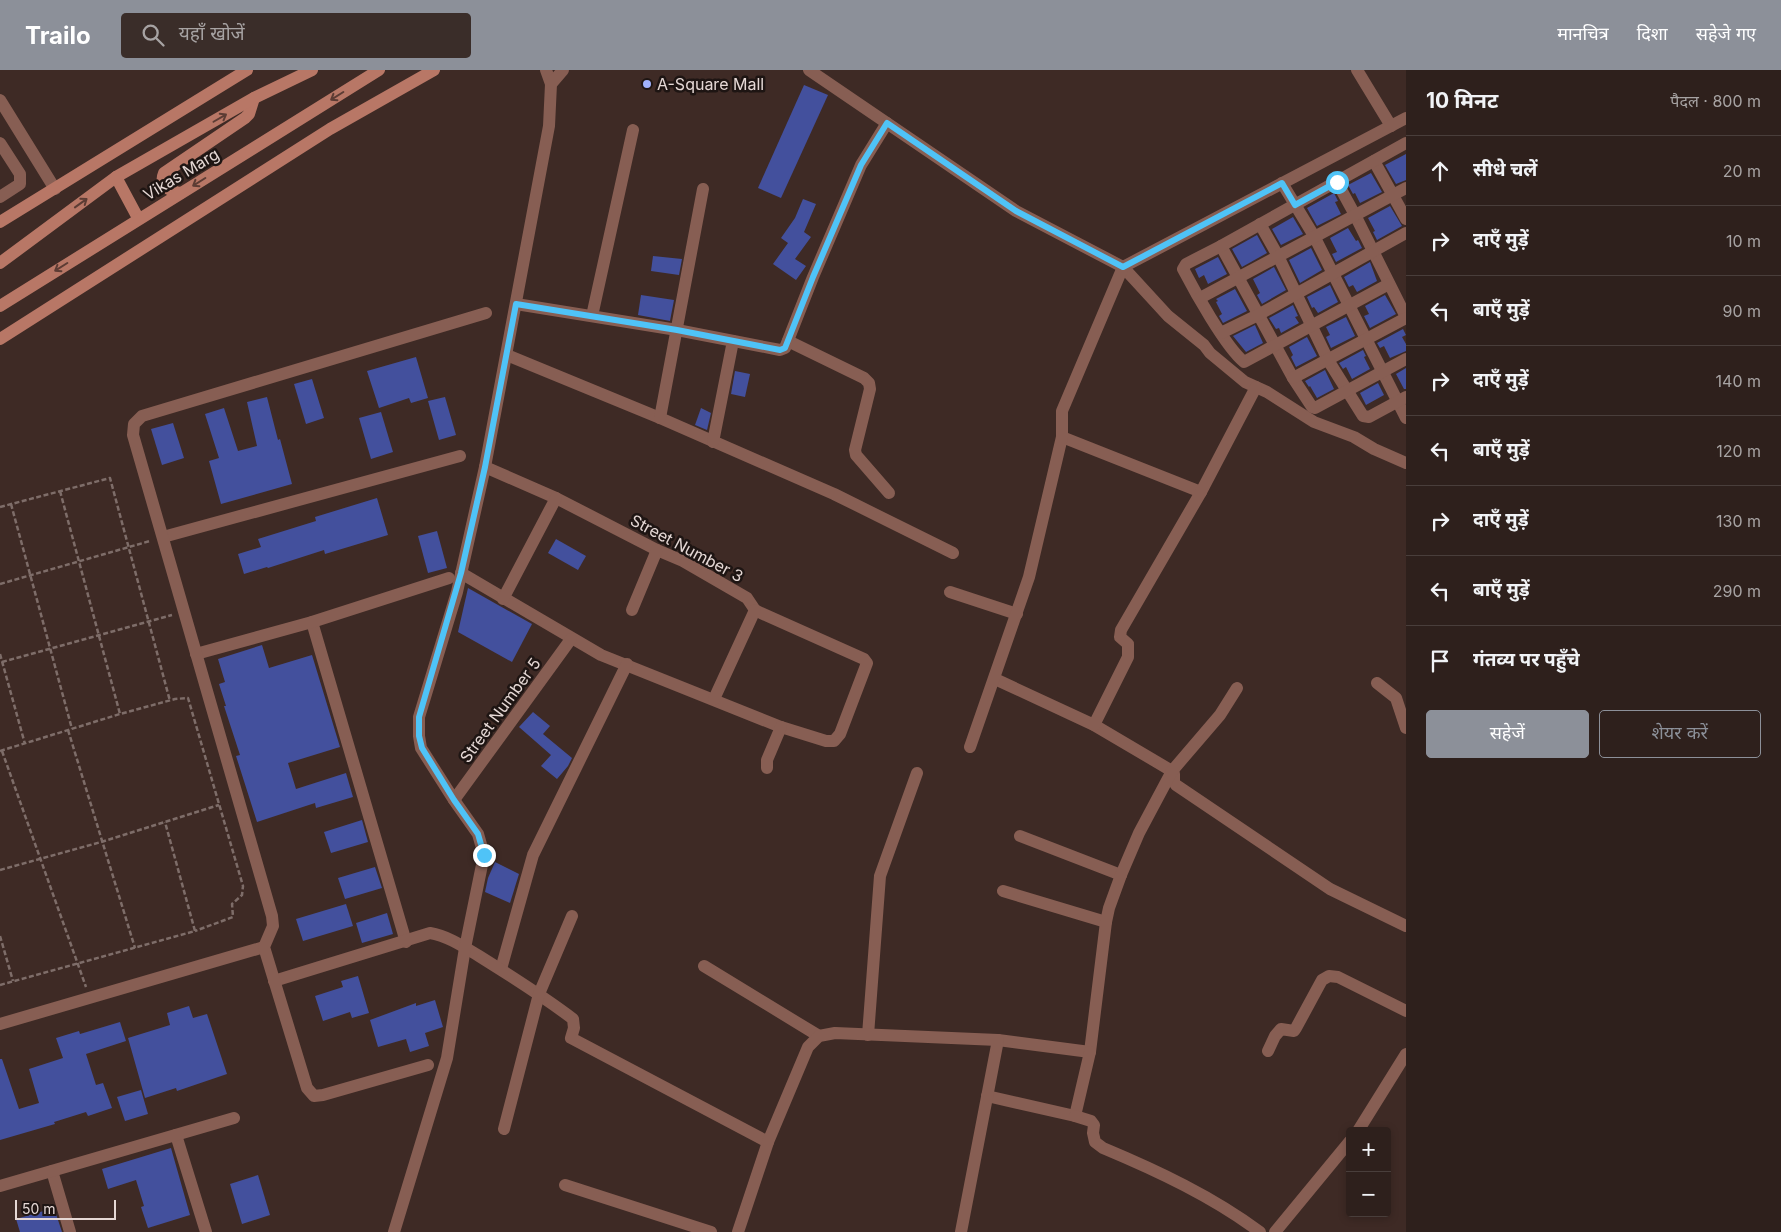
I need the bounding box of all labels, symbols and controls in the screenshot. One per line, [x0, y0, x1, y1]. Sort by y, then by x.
search box [121, 13, 471, 58]
text: Trailo [25, 21, 91, 50]
icon: search [139, 21, 167, 49]
text: यहाँ खोजें [179, 22, 245, 45]
text: मानचित्र [1557, 23, 1609, 44]
text: दिशा [1637, 23, 1668, 44]
text: सहेजे गए [1696, 23, 1756, 44]
place label: A-Square Mall [657, 74, 764, 94]
marker: A-Square Mall [641, 78, 653, 90]
text: 10 मिनट [1426, 88, 1498, 113]
one-way arrow [331, 91, 345, 101]
text: पैदल · 800 m [1670, 91, 1761, 111]
one-way arrow [212, 112, 226, 122]
street label: Vikas Marg [140, 144, 222, 204]
icon: ahead [1426, 157, 1454, 185]
text: सीधे चलें [1473, 158, 1537, 181]
text: 20 m [1723, 161, 1761, 181]
route start [1326, 171, 1349, 194]
one-way arrow [193, 177, 207, 187]
one-way arrow [74, 198, 88, 208]
icon: right [1426, 227, 1454, 255]
text: दाएँ मुड़ें [1473, 228, 1529, 251]
text: 10 m [1726, 231, 1761, 251]
one-way arrow [55, 263, 69, 273]
icon: left [1426, 297, 1454, 325]
text: बाएँ मुड़ें [1473, 298, 1530, 321]
text: 90 m [1722, 301, 1761, 321]
icon: right [1426, 367, 1454, 395]
text: दाएँ मुड़ें [1473, 368, 1529, 391]
text: 140 m [1716, 371, 1761, 391]
icon: left [1426, 437, 1454, 465]
text: बाएँ मुड़ें [1473, 438, 1530, 461]
text: 120 m [1716, 441, 1761, 461]
icon: right [1426, 507, 1454, 535]
text: दाएँ मुड़ें [1473, 508, 1529, 531]
street label: Street Number 3 [627, 510, 747, 586]
text: 130 m [1716, 511, 1761, 531]
icon: left [1426, 577, 1454, 605]
text: बाएँ मुड़ें [1473, 578, 1530, 601]
text: 290 m [1713, 581, 1761, 601]
icon: arrive [1426, 647, 1454, 675]
text: गंतव्य पर पहुँचे [1473, 648, 1580, 671]
street label: Street Number 5 [455, 654, 545, 766]
button: सहेजें [1426, 710, 1589, 758]
button: शेयर करें [1599, 710, 1761, 758]
route end [473, 844, 496, 867]
map controls [1346, 1127, 1391, 1217]
button: + [1346, 1127, 1391, 1172]
button: − [1346, 1172, 1391, 1217]
scale bar [15, 1197, 116, 1220]
text: 50 m [22, 1200, 56, 1217]

